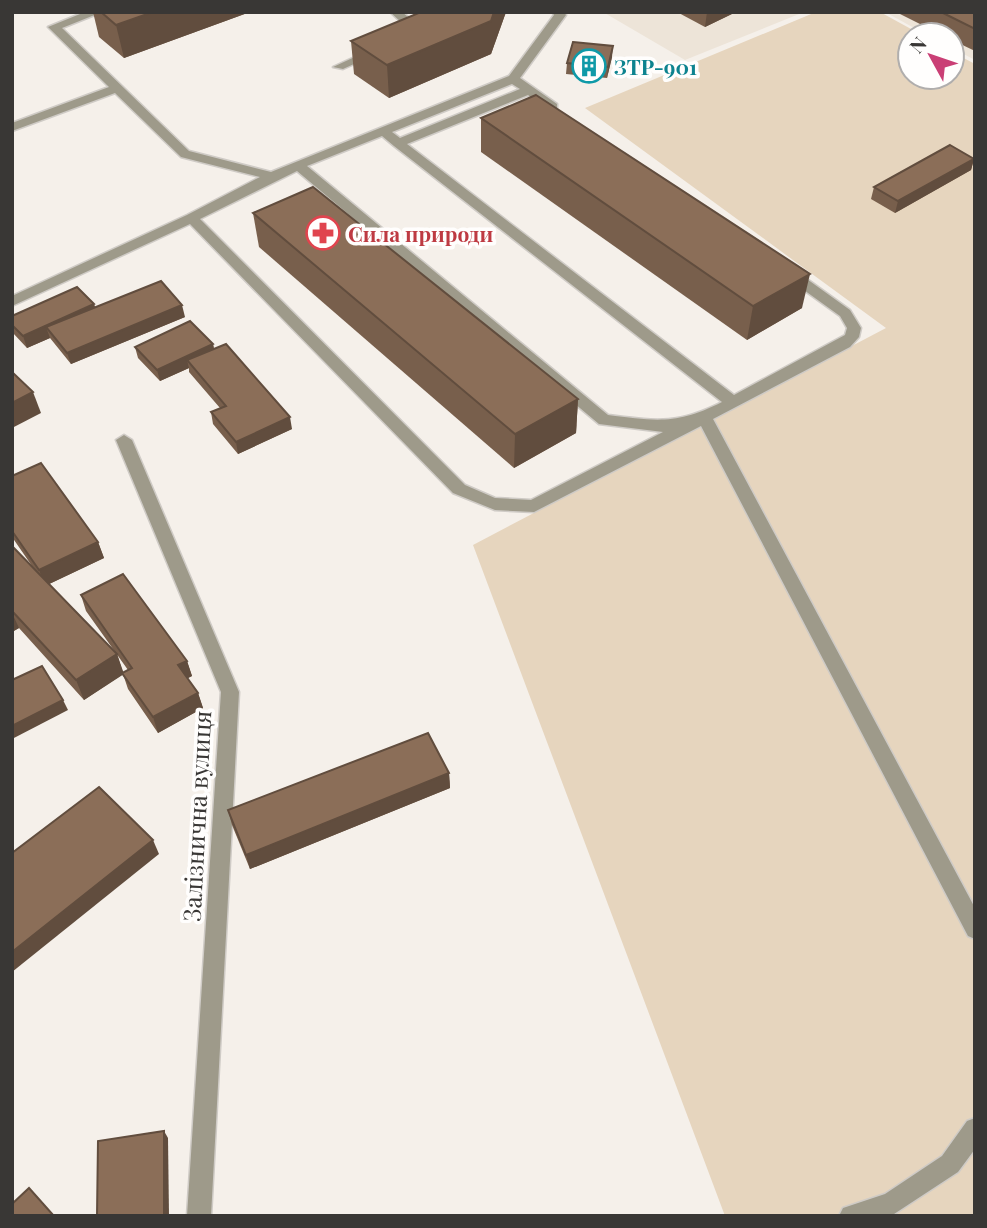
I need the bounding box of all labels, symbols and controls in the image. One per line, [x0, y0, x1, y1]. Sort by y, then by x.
north arrow [896, 21, 966, 91]
text: N [903, 31, 932, 58]
building icon: ЗТР-901 [570, 47, 608, 85]
place label: ЗТР-901 [614, 52, 697, 80]
pharmacy icon: Сила природи [304, 214, 342, 252]
place label: Сила природи [348, 219, 493, 247]
street label: Залізнична вулиця [174, 710, 218, 922]

